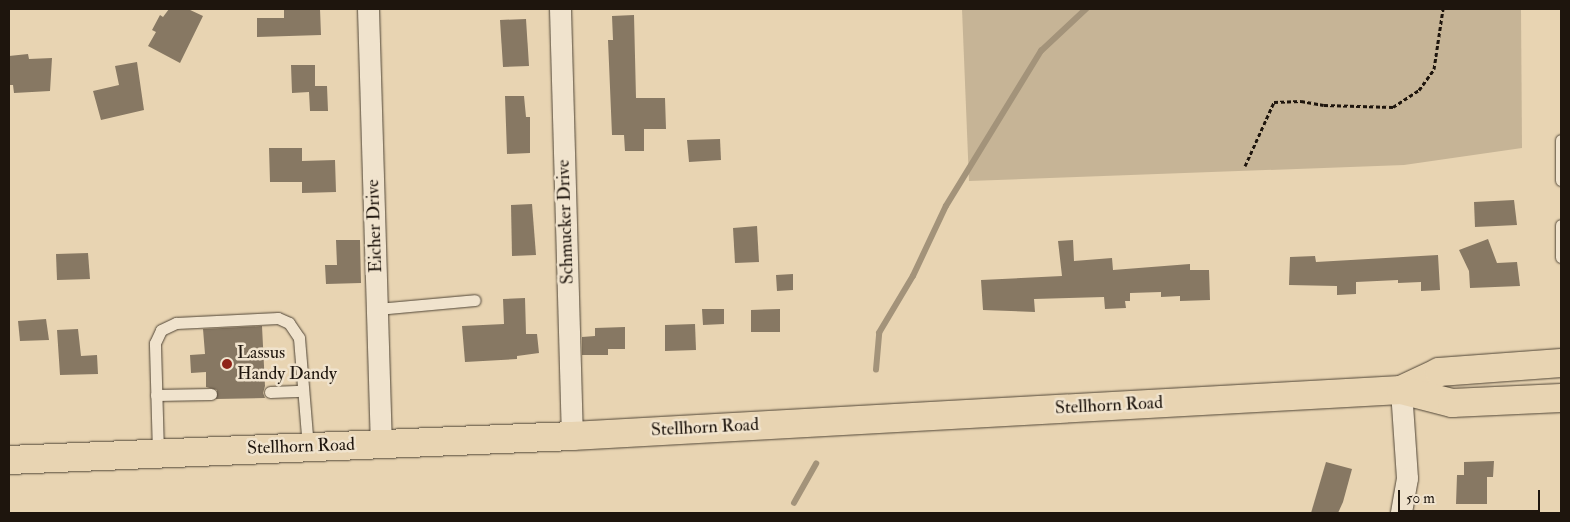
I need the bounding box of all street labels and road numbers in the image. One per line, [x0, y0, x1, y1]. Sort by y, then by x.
street label: Schmucker Drive [553, 159, 579, 285]
street label: Eicher Drive [363, 179, 387, 273]
street label: Stellhorn Road [1054, 392, 1164, 420]
street label: Stellhorn Road [650, 414, 760, 442]
street label: Stellhorn Road [247, 434, 355, 460]

